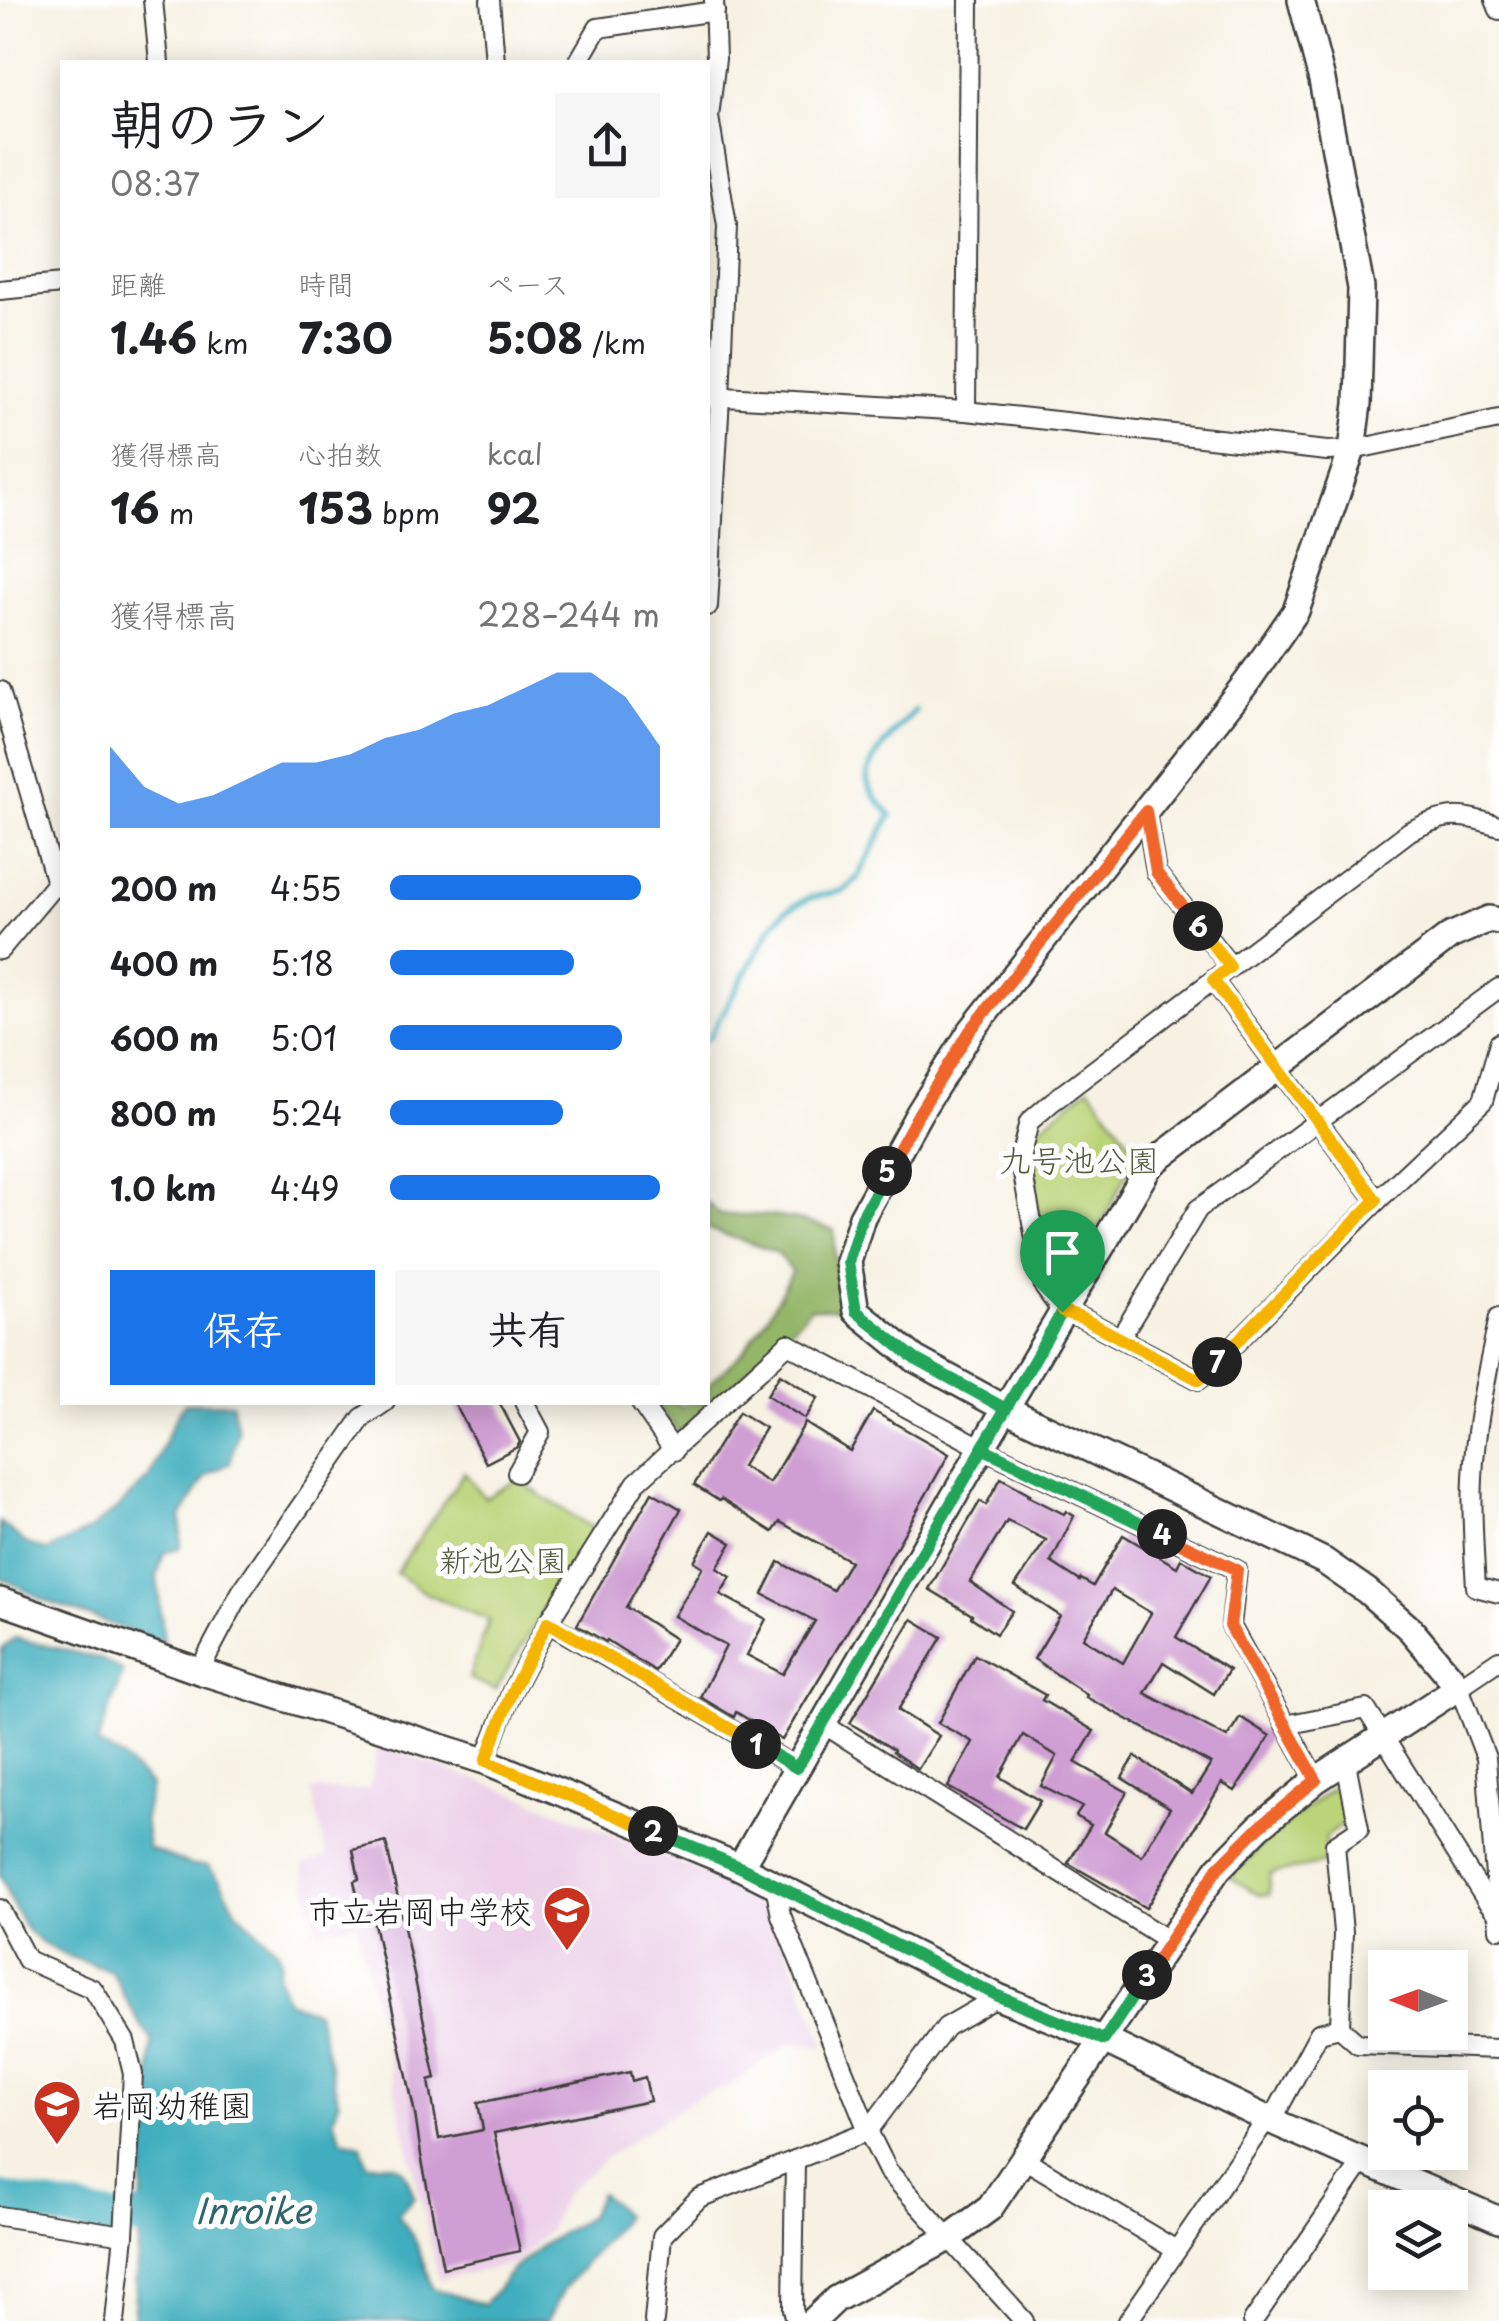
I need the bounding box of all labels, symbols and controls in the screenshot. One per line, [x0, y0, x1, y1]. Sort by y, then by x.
text: 朝のラン [110, 80, 330, 163]
button: share [555, 93, 660, 198]
text: 08:37 [110, 159, 200, 207]
text: 距離 [110, 262, 166, 305]
text: 時間 [298, 262, 354, 305]
text: ペース [487, 262, 569, 305]
text: 1.46 [110, 305, 197, 368]
text: 7:30 [298, 305, 393, 368]
text: 5:08 [487, 305, 583, 368]
text: km [197, 321, 248, 364]
text: /km [583, 321, 646, 364]
text: 獲得標高 [110, 432, 222, 475]
text: 心拍数 [298, 432, 382, 475]
text: kcal [487, 432, 543, 475]
text: 16 [110, 475, 160, 538]
text: 153 [298, 475, 373, 538]
text: 92 [487, 475, 540, 538]
text: m [160, 491, 194, 534]
text: bpm [373, 491, 440, 534]
text: 獲得標高 [110, 590, 238, 638]
text: 228–244 m [477, 590, 660, 638]
text: 200 m [110, 864, 217, 912]
text: 4:55 [270, 864, 341, 912]
pin: 6 [1173, 901, 1223, 951]
text: 6 [1188, 904, 1208, 947]
text: 400 m [110, 939, 218, 987]
text: 5:18 [270, 939, 334, 987]
text: 600 m [110, 1014, 219, 1062]
text: 5:01 [270, 1014, 337, 1062]
text: 800 m [110, 1089, 217, 1137]
text: 5:24 [270, 1089, 343, 1137]
park label: 九号池公園 [999, 1135, 1159, 1183]
pin: 5 [862, 1146, 912, 1196]
text: 5 [878, 1149, 896, 1192]
text: 1.0 km [110, 1164, 216, 1212]
text: 4:49 [270, 1164, 340, 1212]
pin [1020, 1210, 1105, 1313]
icon: arrive [1035, 1225, 1090, 1280]
button: 保存 [110, 1270, 375, 1385]
button: 共有 [395, 1270, 660, 1385]
pin: 7 [1192, 1337, 1242, 1387]
text: 7 [1209, 1340, 1225, 1383]
pin: 4 [1137, 1509, 1187, 1559]
text: 4 [1152, 1512, 1172, 1555]
park label: 新池公園 [439, 1535, 567, 1583]
pin: 1 [731, 1719, 781, 1769]
text: 1 [749, 1722, 763, 1765]
pin: 2 [628, 1806, 678, 1856]
text: 2 [643, 1809, 663, 1852]
school or university icon: 市立岩岡中学校 [541, 1884, 593, 1952]
place label: 市立岩岡中学校 [308, 1886, 532, 1934]
pin: 3 [1122, 1950, 1172, 2000]
north arrow [1368, 1950, 1468, 2050]
map controls [1368, 1950, 1468, 2290]
text: 3 [1138, 1953, 1156, 1996]
button: locate [1368, 2070, 1468, 2170]
school or university icon: 岩岡幼稚園 [31, 2078, 83, 2146]
place label: 岩岡幼稚園 [92, 2080, 252, 2128]
water label: Inroike [195, 2183, 313, 2236]
button: layers [1368, 2190, 1468, 2290]

